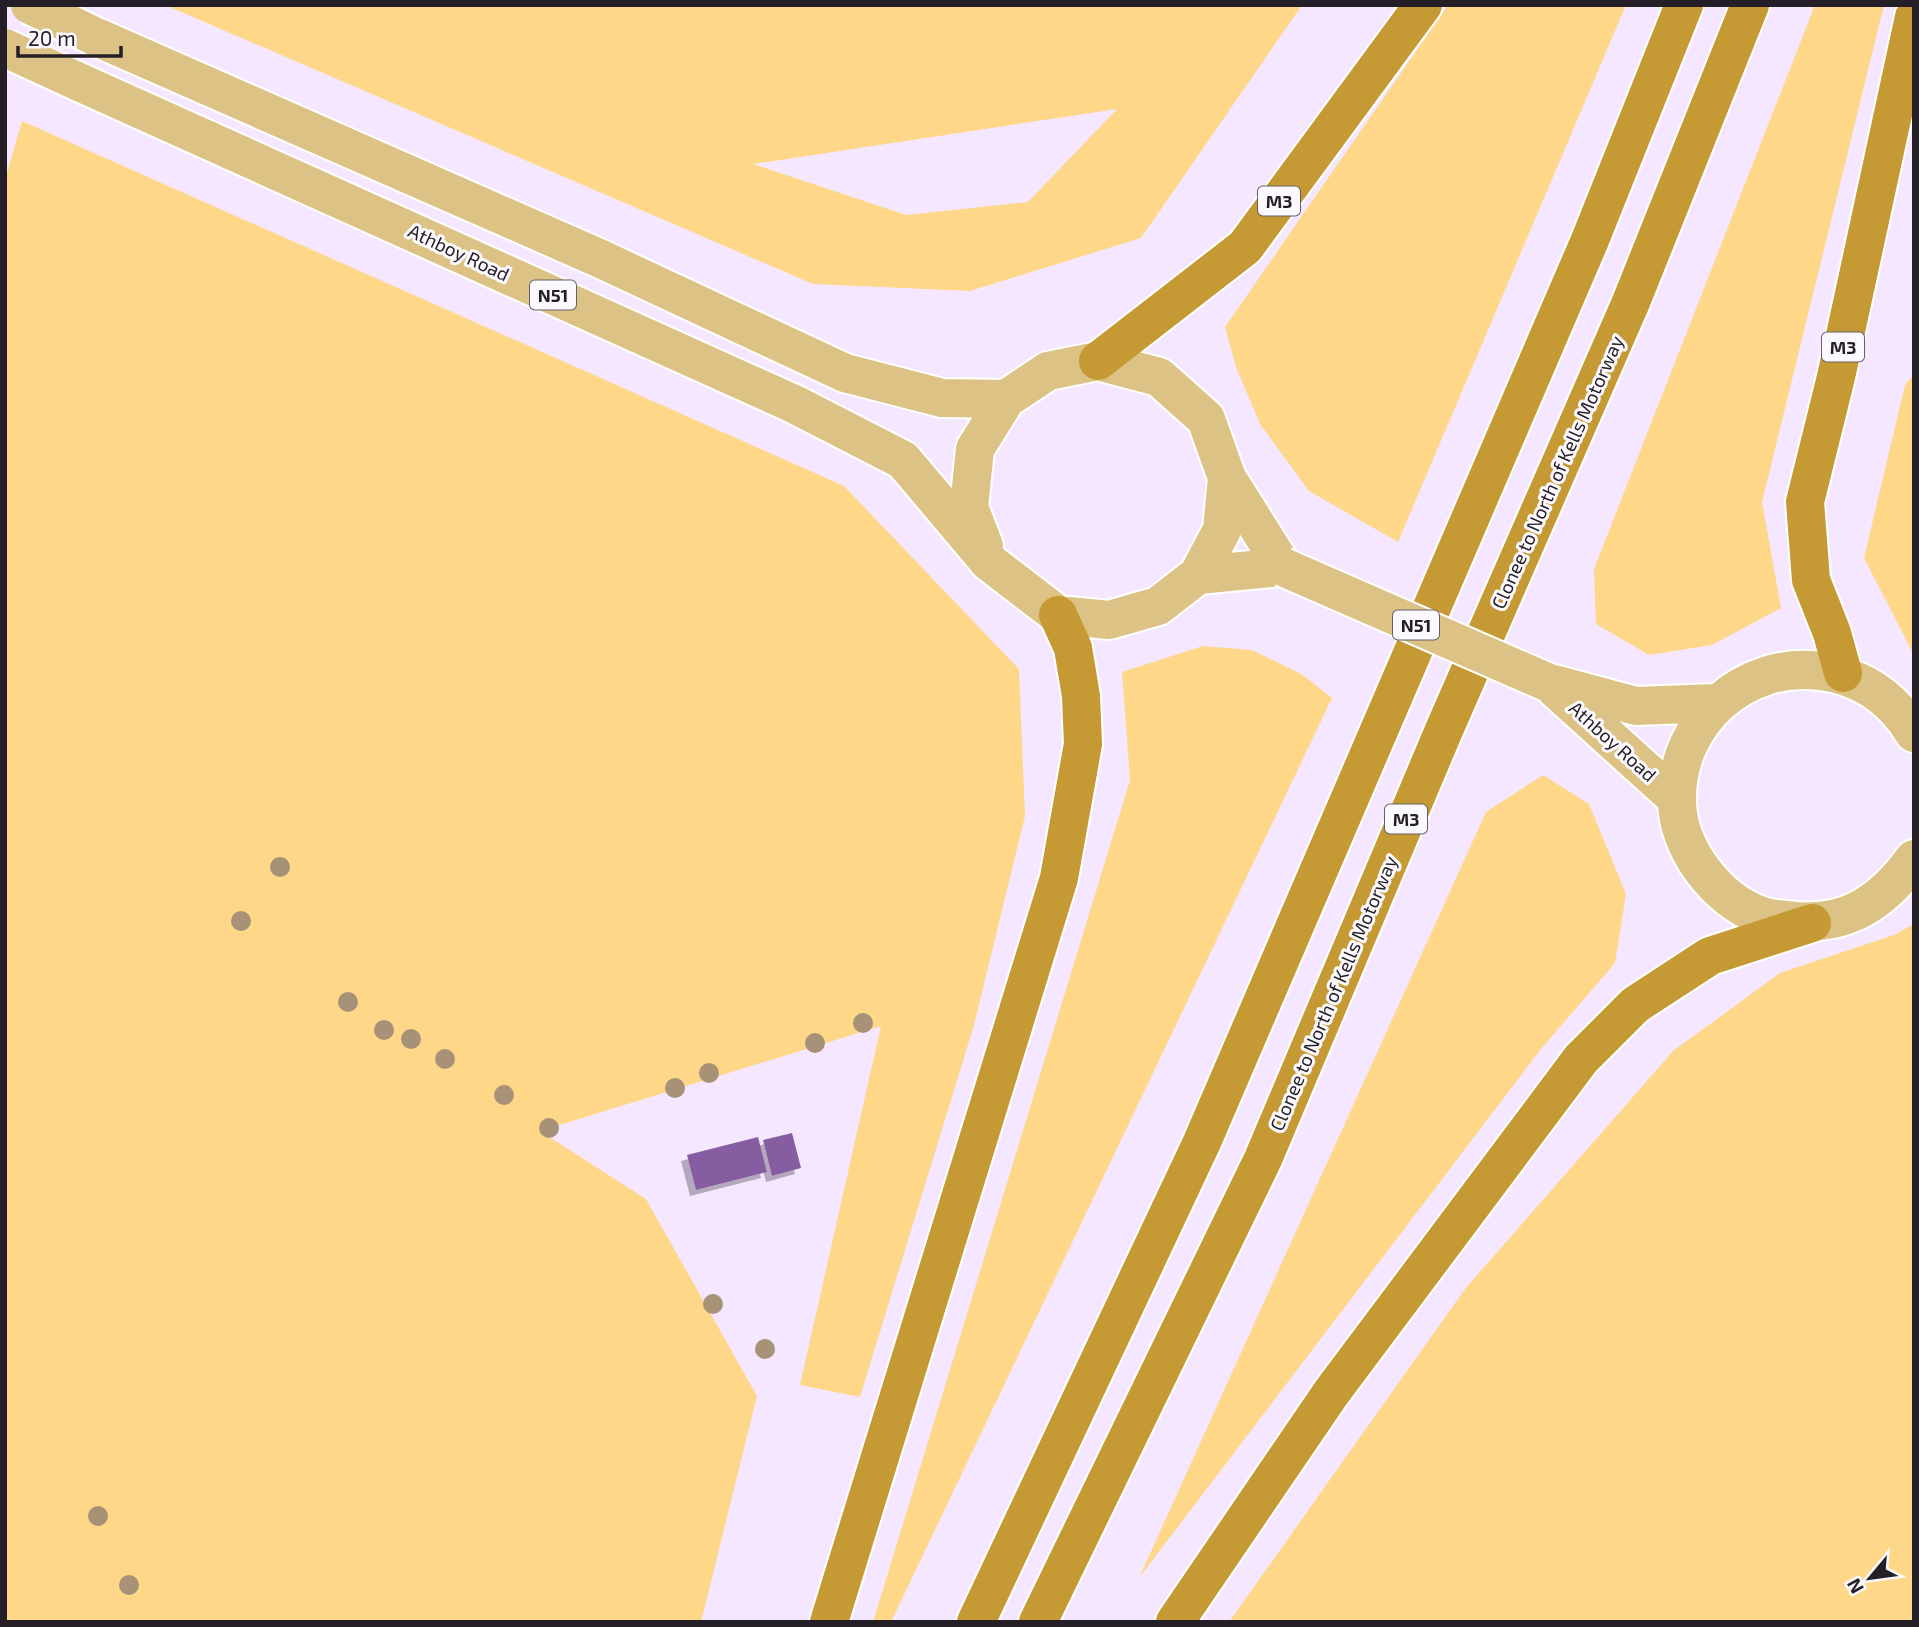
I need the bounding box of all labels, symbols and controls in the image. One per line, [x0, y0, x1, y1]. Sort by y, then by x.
scale bar [18, 14, 121, 58]
text: 20 m [28, 25, 76, 50]
road number: M3 [1258, 186, 1300, 216]
street label: Athboy Road [405, 219, 513, 285]
road number: N51 [530, 281, 576, 310]
street label: Clonee to North of Kells Motorway [1486, 332, 1628, 612]
road number: M3 [1822, 332, 1864, 362]
road number: N51 [1393, 610, 1439, 640]
street label: Athboy Road [1565, 696, 1661, 786]
road number: M3 [1385, 804, 1427, 834]
street label: Clonee to North of Kells Motorway [1264, 852, 1402, 1134]
north arrow [1835, 1543, 1905, 1613]
text: N [1841, 1575, 1868, 1598]

